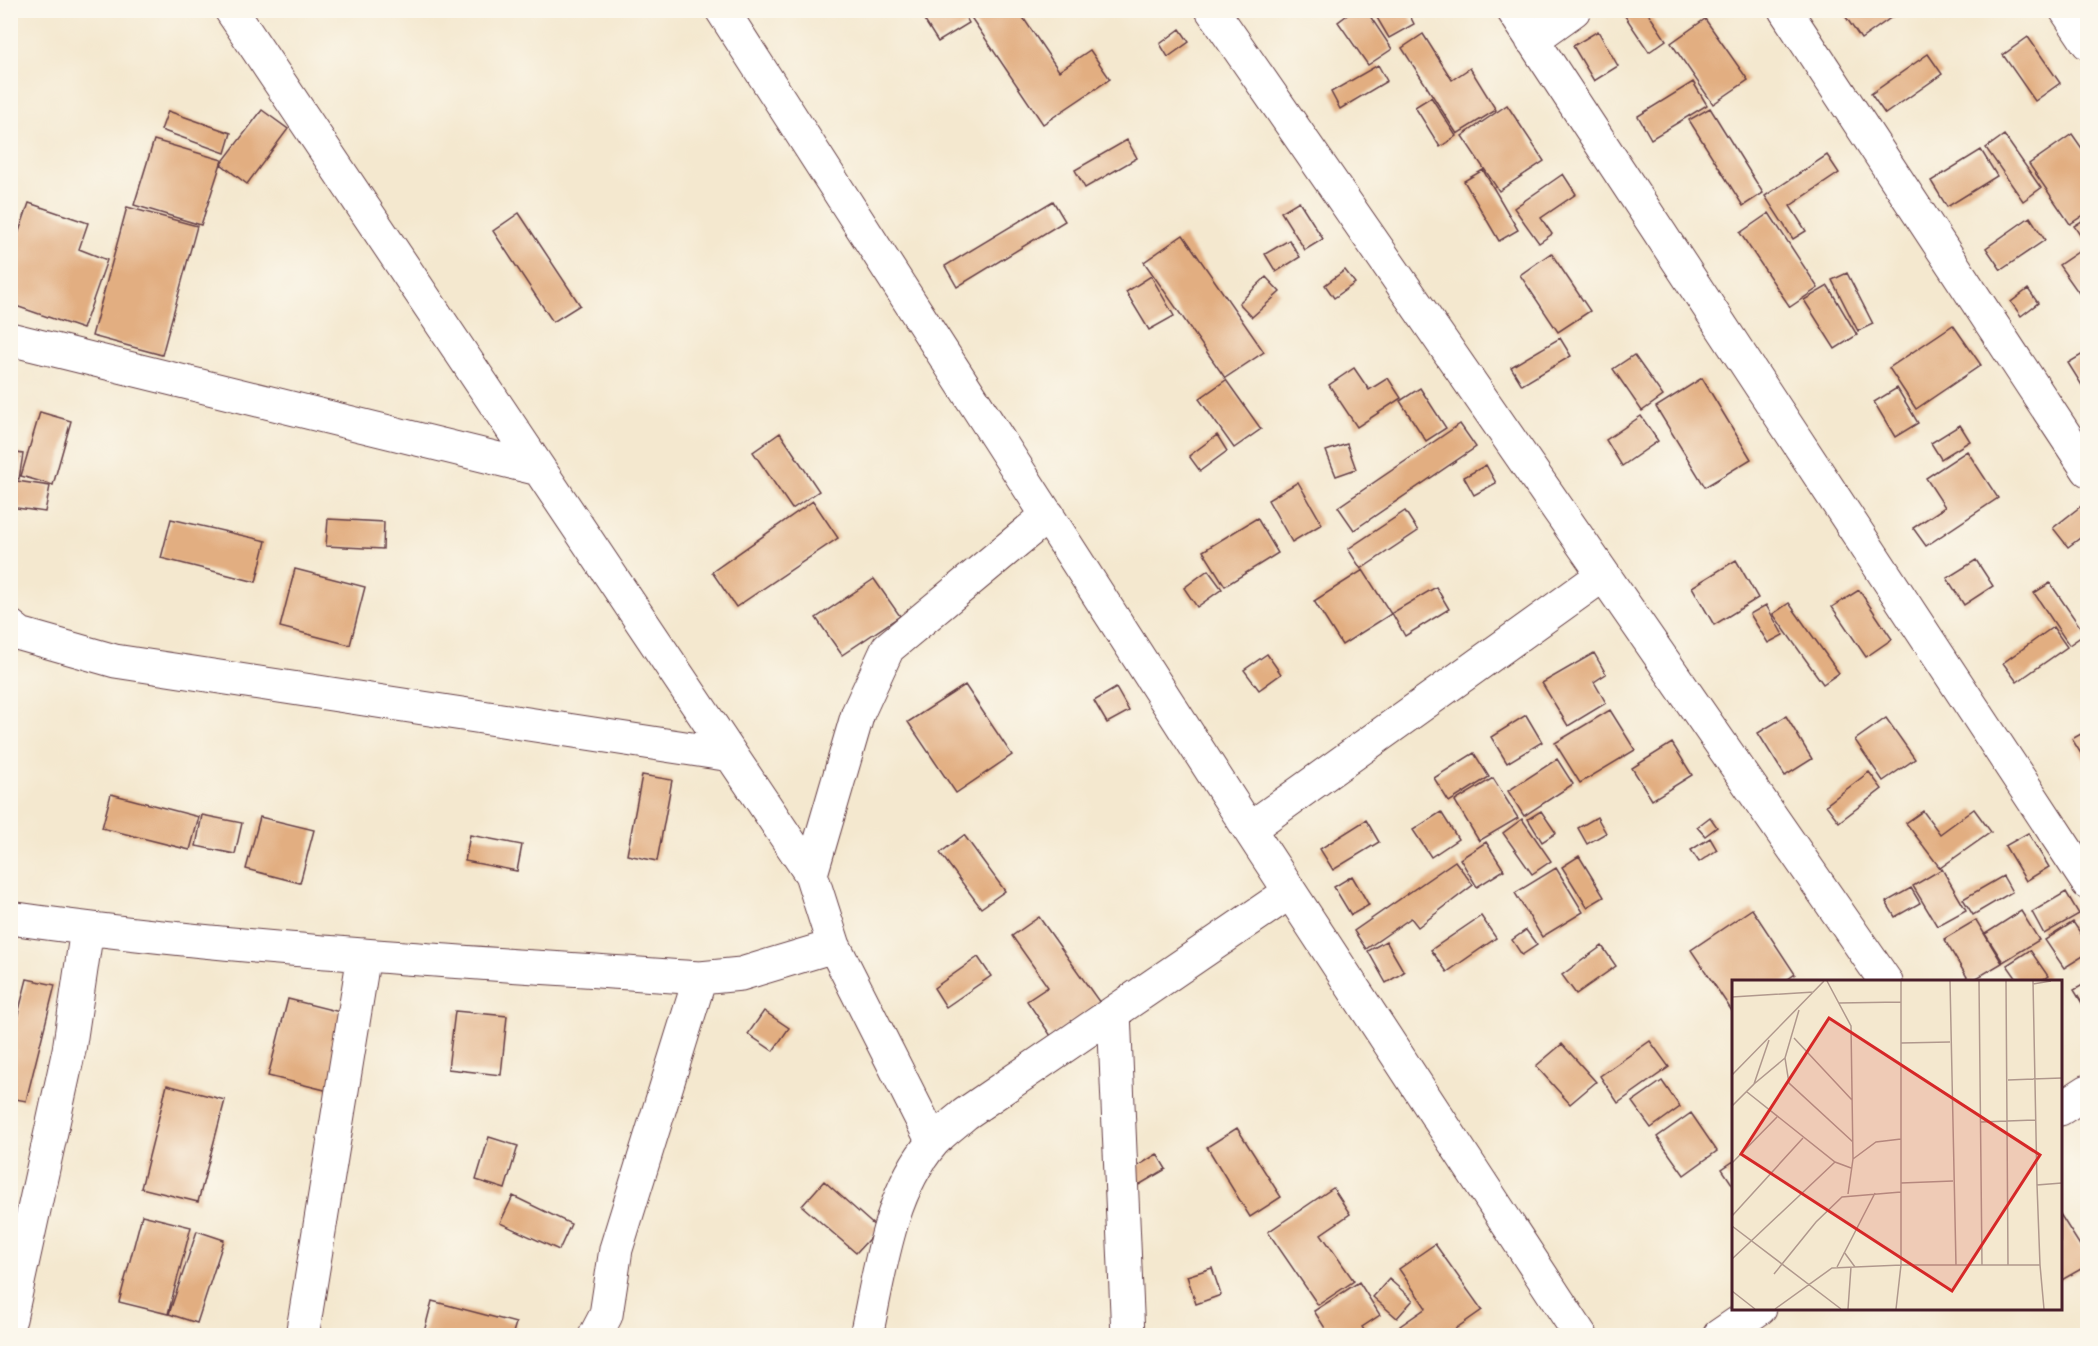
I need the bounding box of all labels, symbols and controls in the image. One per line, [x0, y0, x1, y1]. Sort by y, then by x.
inset map [1732, 980, 2062, 1310]

